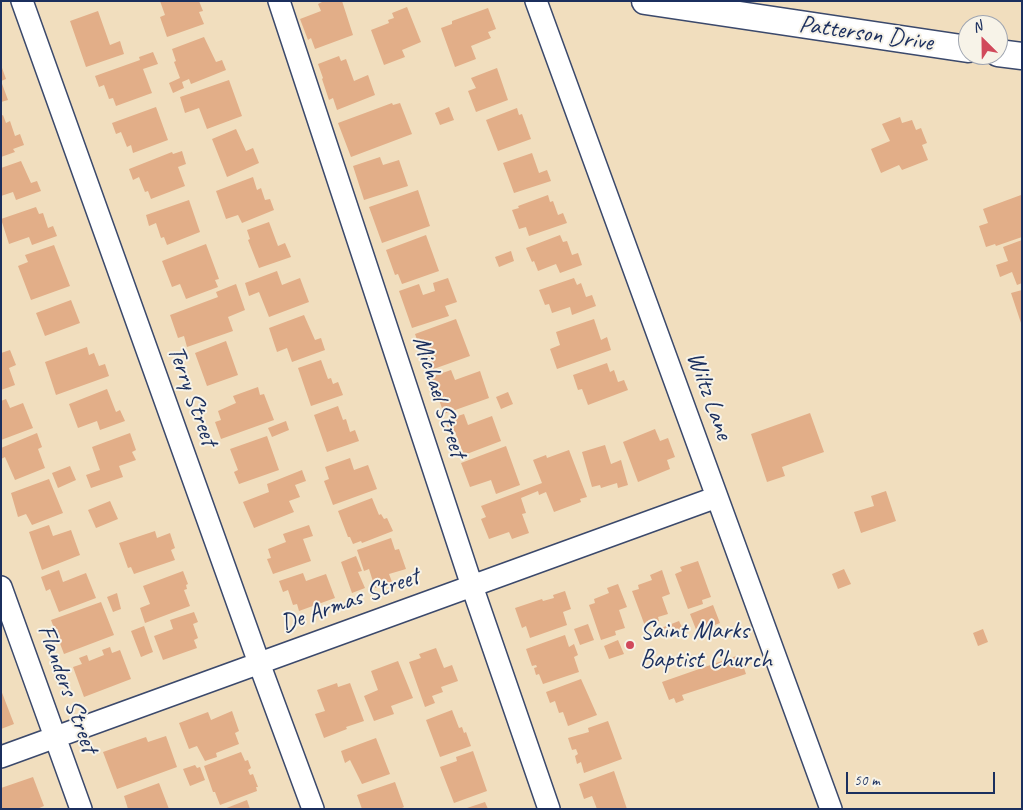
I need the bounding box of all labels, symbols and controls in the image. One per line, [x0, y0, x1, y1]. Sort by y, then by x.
street label: Patterson Drive [797, 10, 935, 58]
north arrow [958, 15, 1008, 65]
text: N [970, 17, 985, 36]
street label: Michael Street [405, 332, 473, 462]
street label: Terry Street [160, 342, 224, 450]
street label: Wiltz Lane [679, 348, 739, 444]
street label: De Armas Street [277, 562, 423, 640]
place label: Saint Marks Baptist Church [640, 616, 772, 675]
street label: Flanders Street [30, 621, 104, 757]
marker: Saint Marks Baptist Church [624, 639, 636, 651]
scale bar [848, 762, 997, 794]
text: 50 m [854, 771, 880, 790]

